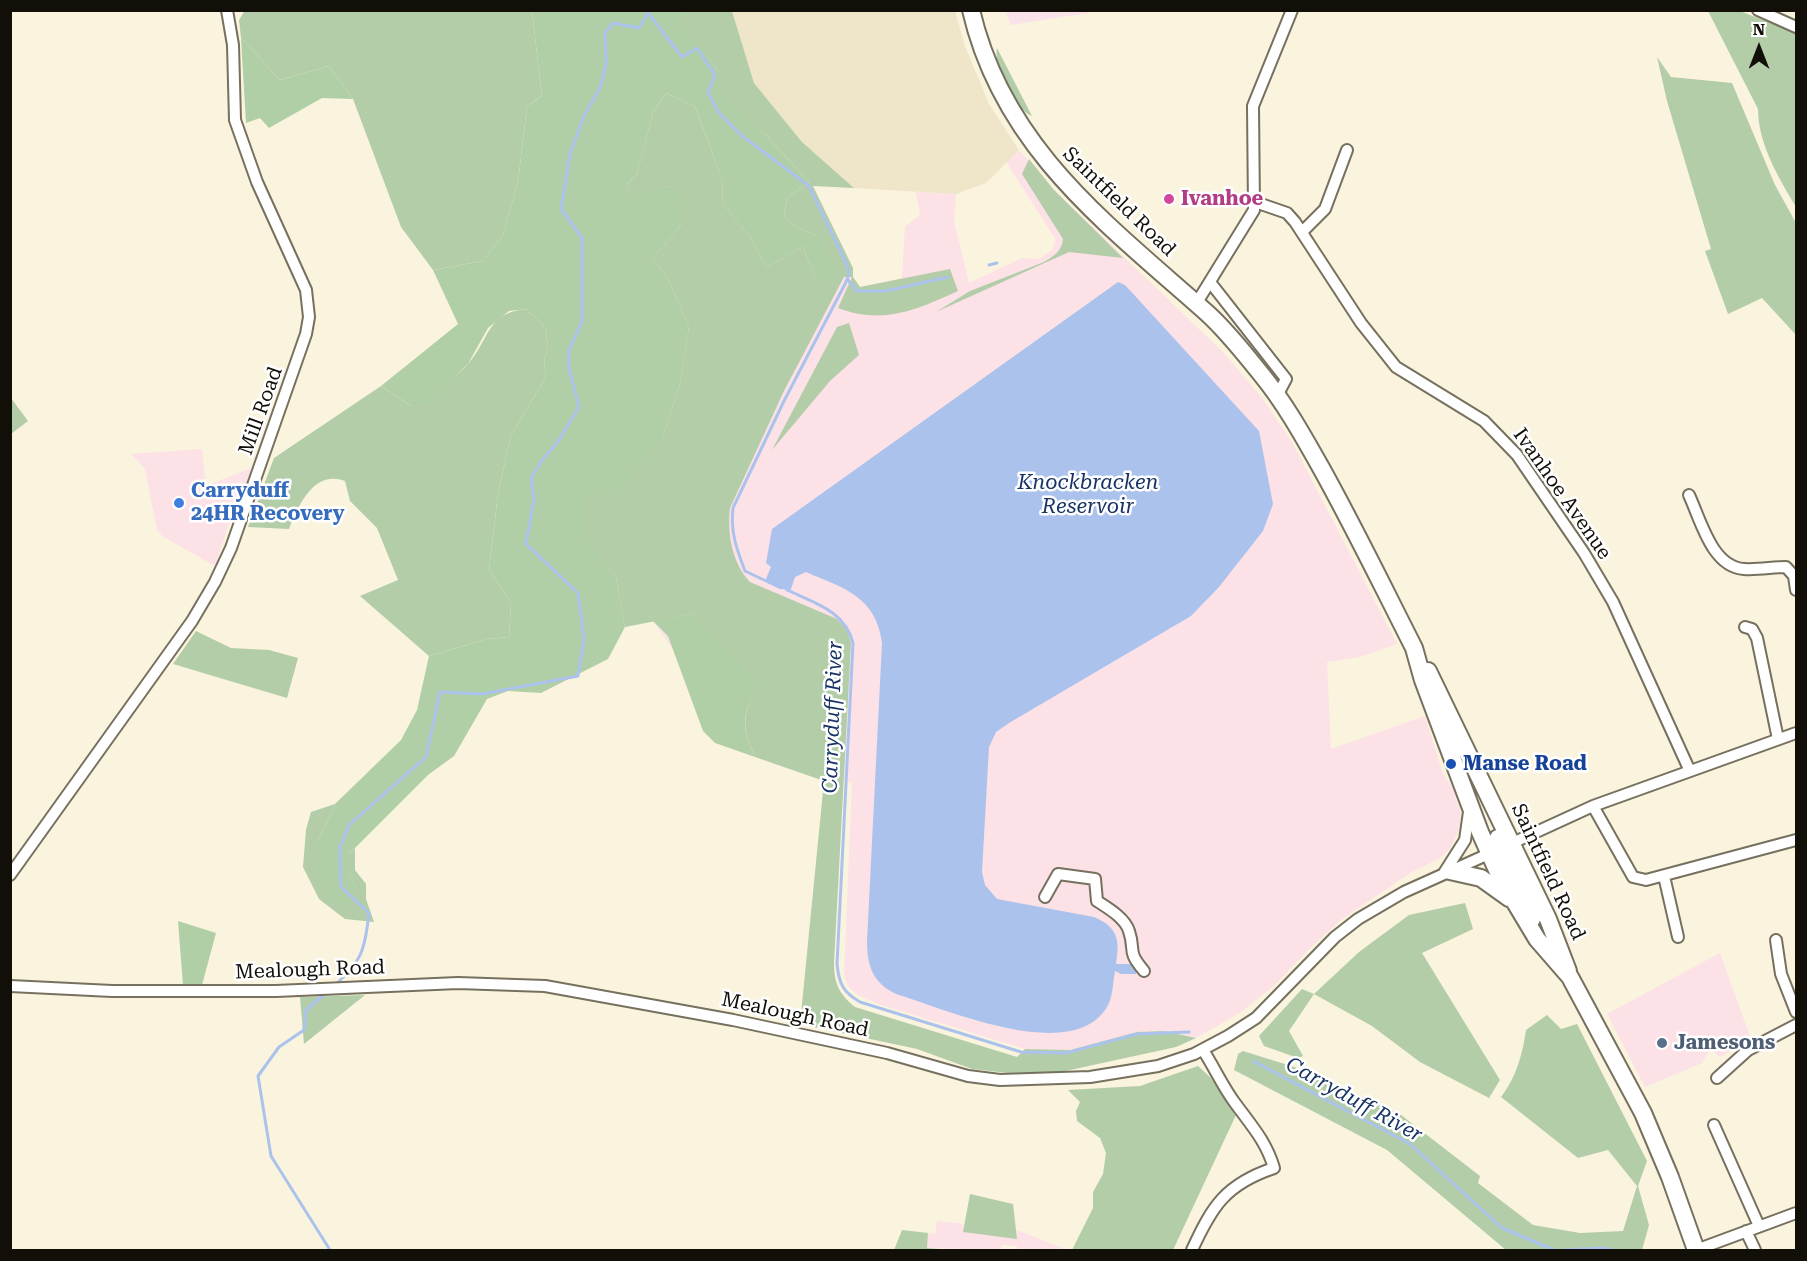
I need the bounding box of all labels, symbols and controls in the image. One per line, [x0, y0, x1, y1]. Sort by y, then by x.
north arrow [1729, 18, 1789, 78]
text: N [1753, 20, 1765, 39]
street label: Saintfield Road [1058, 142, 1180, 262]
place label: Ivanhoe [1181, 187, 1263, 211]
marker: Ivanhoe [1162, 192, 1176, 206]
street label: Mill Road [234, 364, 288, 458]
street label: Ivanhoe Avenue [1508, 424, 1616, 564]
water label: Knockbracken Reservoir [1017, 470, 1159, 520]
place label: Carryduff 24HR Recovery [191, 479, 345, 526]
marker: Carryduff 24HR Recovery [172, 496, 186, 510]
water label: Carryduff River [818, 640, 848, 794]
place label: Manse Road [1463, 752, 1587, 776]
marker: Manse Road [1444, 757, 1458, 771]
street label: Saintfield Road [1506, 800, 1590, 944]
street label: Mealough Road [235, 955, 385, 985]
street label: Mealough Road [719, 988, 871, 1042]
place label: Jamesons [1674, 1031, 1775, 1055]
marker: Jamesons [1655, 1036, 1669, 1050]
water label: Carryduff River [1281, 1052, 1427, 1148]

